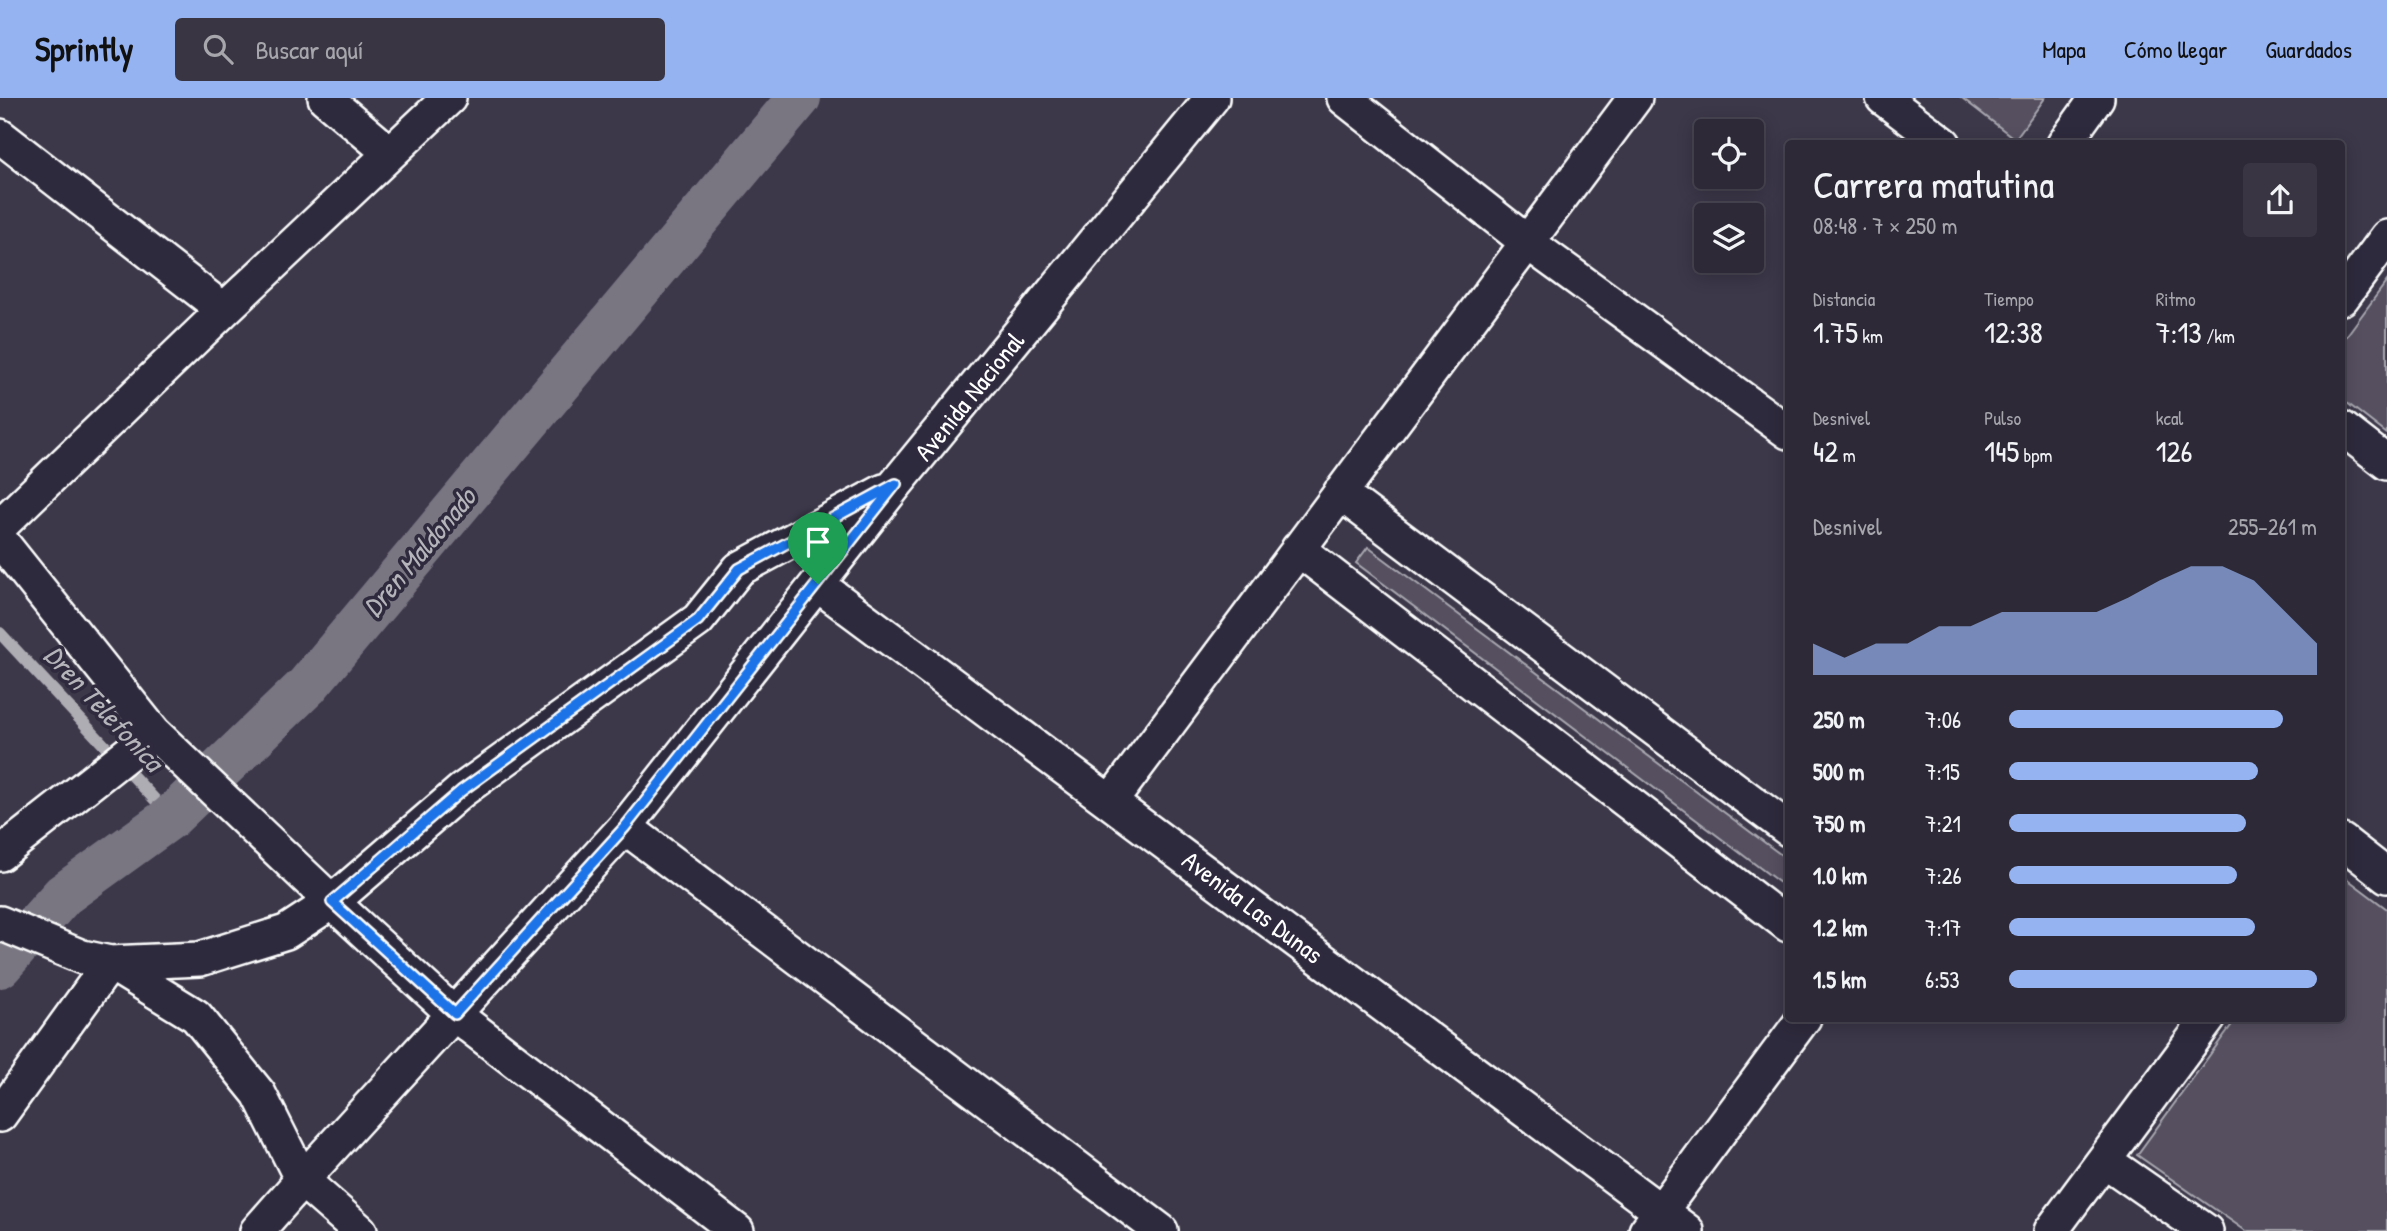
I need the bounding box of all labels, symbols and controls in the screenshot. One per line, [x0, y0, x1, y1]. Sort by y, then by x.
search box [175, 18, 665, 81]
text: Sprintly [35, 27, 133, 71]
icon: search [199, 30, 237, 68]
text: Buscar aquí [255, 32, 364, 67]
text: Mapa [2042, 33, 2086, 65]
text: Cómo llegar [2124, 33, 2227, 65]
text: Guardados [2265, 33, 2352, 65]
map controls [1694, 119, 1764, 273]
button: locate [1694, 119, 1764, 189]
text: Carrera matutina [1813, 158, 2054, 210]
button: share [2243, 163, 2317, 237]
button: layers [1694, 203, 1764, 273]
text: 08:48 · 7 × 250 m [1813, 210, 1957, 241]
text: Distancia [1813, 286, 1875, 312]
text: Tiempo [1984, 286, 2034, 312]
text: Ritmo [2156, 286, 2196, 312]
text: 1.75 [1813, 312, 1858, 352]
text: 12:38 [1984, 312, 2043, 352]
text: 7:13 [2156, 312, 2202, 352]
text: km [1858, 323, 1883, 349]
text: /km [2202, 323, 2235, 349]
street label: Avenida Nacional [906, 324, 1032, 468]
text: Desnivel [1813, 405, 1870, 431]
text: Pulso [1984, 405, 2021, 431]
text: kcal [2156, 405, 2183, 431]
text: 42 [1813, 431, 1838, 471]
text: 145 [1984, 431, 2019, 471]
text: 126 [2156, 431, 2193, 471]
text: m [1838, 442, 1856, 468]
text: bpm [2019, 442, 2052, 468]
water label: Dren Maldonado [354, 478, 485, 625]
text: Desnivel [1813, 511, 1882, 542]
text: 255–261 m [2228, 511, 2317, 542]
pin [788, 512, 848, 584]
icon: arrive [799, 523, 837, 561]
water label: Dren Telefonica [36, 637, 174, 781]
text: 250 m [1813, 704, 1865, 735]
text: 7:06 [1925, 704, 1961, 735]
text: 500 m [1813, 756, 1864, 787]
text: 7:15 [1925, 756, 1960, 787]
text: 750 m [1813, 808, 1865, 839]
text: 7:21 [1925, 808, 1961, 839]
street label: Avenida Las Dunas [1175, 843, 1331, 971]
text: 1.0 km [1813, 860, 1867, 891]
text: 7:26 [1925, 860, 1962, 891]
text: 1.2 km [1813, 912, 1868, 943]
text: 7:17 [1925, 912, 1961, 943]
text: 1.5 km [1813, 964, 1866, 995]
text: 6:53 [1925, 964, 1960, 995]

